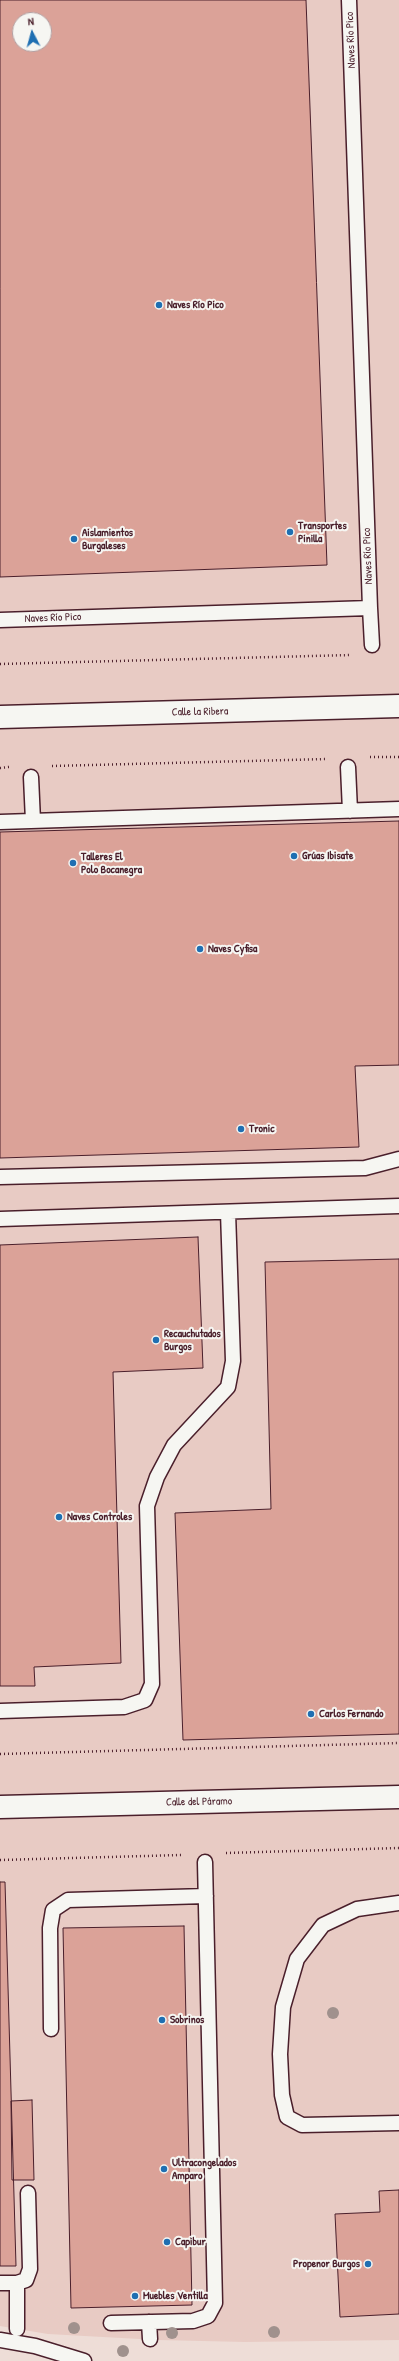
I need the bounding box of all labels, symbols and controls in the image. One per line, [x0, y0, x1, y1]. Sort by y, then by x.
street label: Naves Río Pico [343, 11, 359, 69]
north arrow [12, 12, 52, 52]
text: N [27, 14, 34, 28]
place label: Naves Río Pico [167, 298, 224, 312]
marker: Naves Río Pico [154, 300, 164, 310]
place label: Transportes Pinilla [298, 519, 347, 545]
place label: Aislamientos Burgaleses [82, 526, 133, 552]
marker: Transportes Pinilla [285, 527, 295, 537]
street label: Naves Río Pico [360, 527, 376, 585]
marker: Aislamientos Burgaleses [69, 534, 79, 544]
street label: Naves Río Pico [24, 610, 82, 626]
street label: Calle la Ribera [172, 705, 228, 719]
place label: Grúas Ibisate [302, 849, 353, 863]
place label: Talleres El Polo Bocanegra [81, 850, 142, 876]
marker: Grúas Ibisate [289, 851, 299, 861]
marker: Talleres El Polo Bocanegra [68, 858, 78, 868]
place label: Naves Cyfisa [208, 942, 257, 956]
marker: Naves Cyfisa [195, 944, 205, 954]
place label: Tronic [249, 1122, 275, 1136]
marker: Tronic [236, 1124, 246, 1134]
place label: Recauchutados Burgos [164, 1327, 221, 1353]
marker: Recauchutados Burgos [151, 1335, 161, 1345]
place label: Naves Controles [67, 1510, 132, 1524]
marker: Naves Controles [54, 1512, 64, 1522]
place label: Carlos Fernando [319, 1707, 383, 1721]
marker: Carlos Fernando [306, 1709, 316, 1719]
street label: Calle del Páramo [166, 1795, 232, 1809]
place label: Sobrinos [170, 2013, 204, 2027]
marker: Sobrinos [157, 2015, 167, 2025]
place label: Ultracongelados Amparo [172, 2156, 236, 2182]
marker: Ultracongelados Amparo [159, 2164, 169, 2174]
place label: Capibur [175, 2235, 206, 2249]
marker: Capibur [162, 2237, 172, 2247]
place label: Propenor Burgos [293, 2257, 360, 2271]
marker: Propenor Burgos [363, 2259, 373, 2269]
place label: Muebles Ventilla [143, 2289, 208, 2303]
marker: Muebles Ventilla [130, 2291, 140, 2301]

